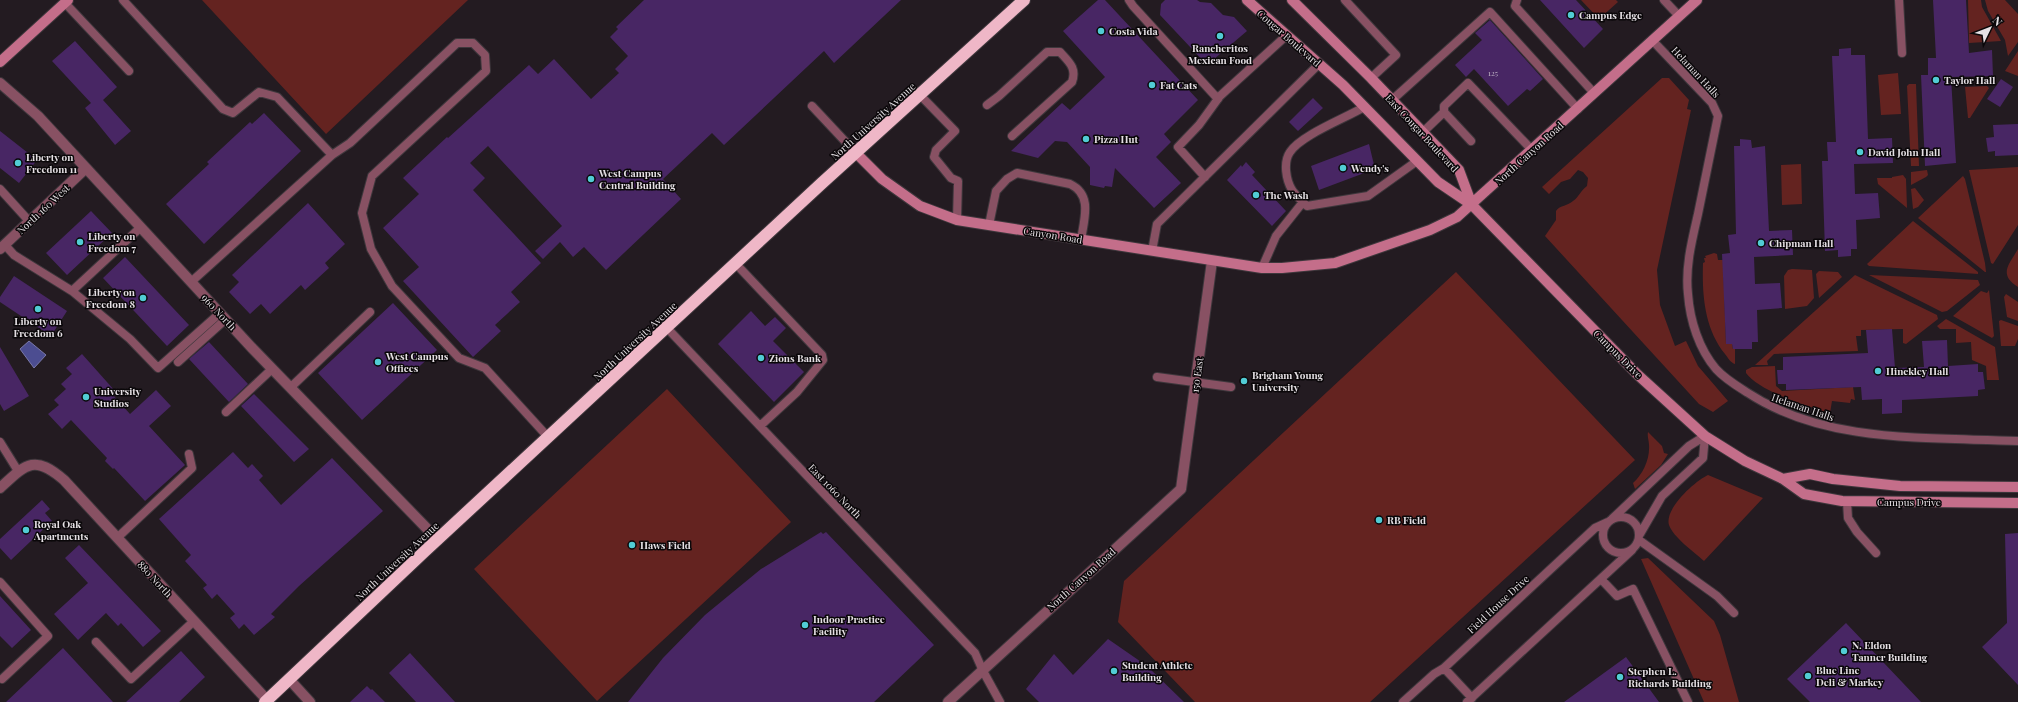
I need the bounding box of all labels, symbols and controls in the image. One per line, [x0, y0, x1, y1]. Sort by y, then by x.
street label: Cougar Boulevard [1254, 6, 1324, 70]
place label: Campus Edge [1579, 8, 1642, 22]
north arrow [1970, 8, 2010, 48]
marker: Campus Edge [1566, 10, 1576, 20]
text: N [1989, 13, 2006, 29]
place label: Costa Vida [1109, 24, 1158, 38]
marker: Costa Vida [1096, 26, 1106, 36]
marker: Rancheritos Mexican Food [1215, 31, 1225, 41]
place label: Rancheritos Mexican Food [1188, 41, 1252, 67]
street label: Helaman Halls [1669, 43, 1723, 101]
house number: 125 [1488, 67, 1498, 78]
place label: Taylor Hall [1944, 73, 1995, 87]
marker: Taylor Hall [1931, 75, 1941, 85]
place label: Fat Cats [1160, 78, 1197, 92]
street label: North University Avenue [828, 79, 918, 163]
marker: Fat Cats [1147, 80, 1157, 90]
street label: East Cougar Boulevard [1382, 91, 1462, 175]
street label: North Canyon Road [1492, 118, 1567, 188]
place label: Pizza Hut [1094, 132, 1138, 146]
marker: Pizza Hut [1081, 134, 1091, 144]
place label: David John Hall [1868, 145, 1940, 159]
marker: David John Hall [1855, 147, 1865, 157]
place label: Liberty on Freedom 11 [26, 150, 77, 176]
marker: Liberty on Freedom 11 [13, 158, 23, 168]
place label: Wendy's [1350, 161, 1389, 175]
marker: Wendy's [1338, 163, 1348, 173]
place label: West Campus Central Building [598, 166, 676, 192]
marker: West Campus Central Building [586, 174, 596, 184]
street label: North 160 West [14, 181, 73, 237]
place label: The Wash [1264, 188, 1309, 202]
marker: The Wash [1251, 190, 1261, 200]
street label: Canyon Road [1023, 223, 1084, 247]
place label: Liberty on Freedom 7 [88, 229, 137, 255]
place label: Chipman Hall [1769, 236, 1833, 250]
marker: Liberty on Freedom 7 [75, 237, 85, 247]
marker: Chipman Hall [1756, 238, 1766, 248]
place label: Liberty on Freedom 8 [86, 285, 136, 311]
street label: 960 North [199, 291, 240, 333]
marker: Liberty on Freedom 8 [138, 293, 148, 303]
street label: North University Avenue [590, 299, 680, 383]
marker: Liberty on Freedom 6 [33, 304, 43, 314]
place label: Liberty on Freedom 6 [13, 314, 63, 340]
street label: Campus Drive [1590, 326, 1646, 382]
place label: West Campus Offices [385, 349, 449, 375]
place label: Zions Bank [769, 351, 821, 365]
marker: Zions Bank [756, 353, 766, 363]
street label: 150 East [1188, 356, 1206, 393]
marker: West Campus Offices [373, 357, 383, 367]
place label: Hinckley Hall [1886, 364, 1948, 378]
marker: Hinckley Hall [1873, 366, 1883, 376]
place label: Brigham Young University [1252, 368, 1324, 394]
marker: Brigham Young University [1239, 376, 1249, 386]
place label: University Studios [94, 384, 142, 410]
street label: Helaman Halls [1770, 390, 1836, 424]
marker: University Studios [81, 392, 91, 402]
street label: East 1060 North [805, 461, 865, 521]
street label: Campus Drive [1877, 495, 1941, 509]
place label: RB Field [1387, 513, 1426, 527]
marker: RB Field [1374, 515, 1384, 525]
place label: Royal Oak Apartments [33, 517, 89, 543]
street label: North University Avenue [352, 519, 442, 603]
marker: Royal Oak Apartments [21, 525, 31, 535]
place label: Haws Field [640, 538, 691, 552]
marker: Haws Field [627, 540, 637, 550]
street label: North Canyon Road [1044, 544, 1119, 614]
street label: 880 North [134, 558, 176, 600]
street label: Field House Drive [1464, 572, 1532, 636]
place label: Indoor Practice Facility [813, 612, 885, 638]
marker: Indoor Practice Facility [800, 620, 810, 630]
place label: N. Eldon Tanner Building [1852, 638, 1928, 664]
marker: N. Eldon Tanner Building [1839, 646, 1849, 656]
place label: Student Athlete Building [1122, 658, 1193, 684]
place label: Blue Line Deli & Markey [1816, 663, 1884, 689]
place label: Stephen L. Richards Building [1628, 664, 1712, 690]
marker: Student Athlete Building [1109, 666, 1119, 676]
marker: Blue Line Deli & Markey [1803, 671, 1813, 681]
marker: Stephen L. Richards Building [1615, 672, 1625, 682]

